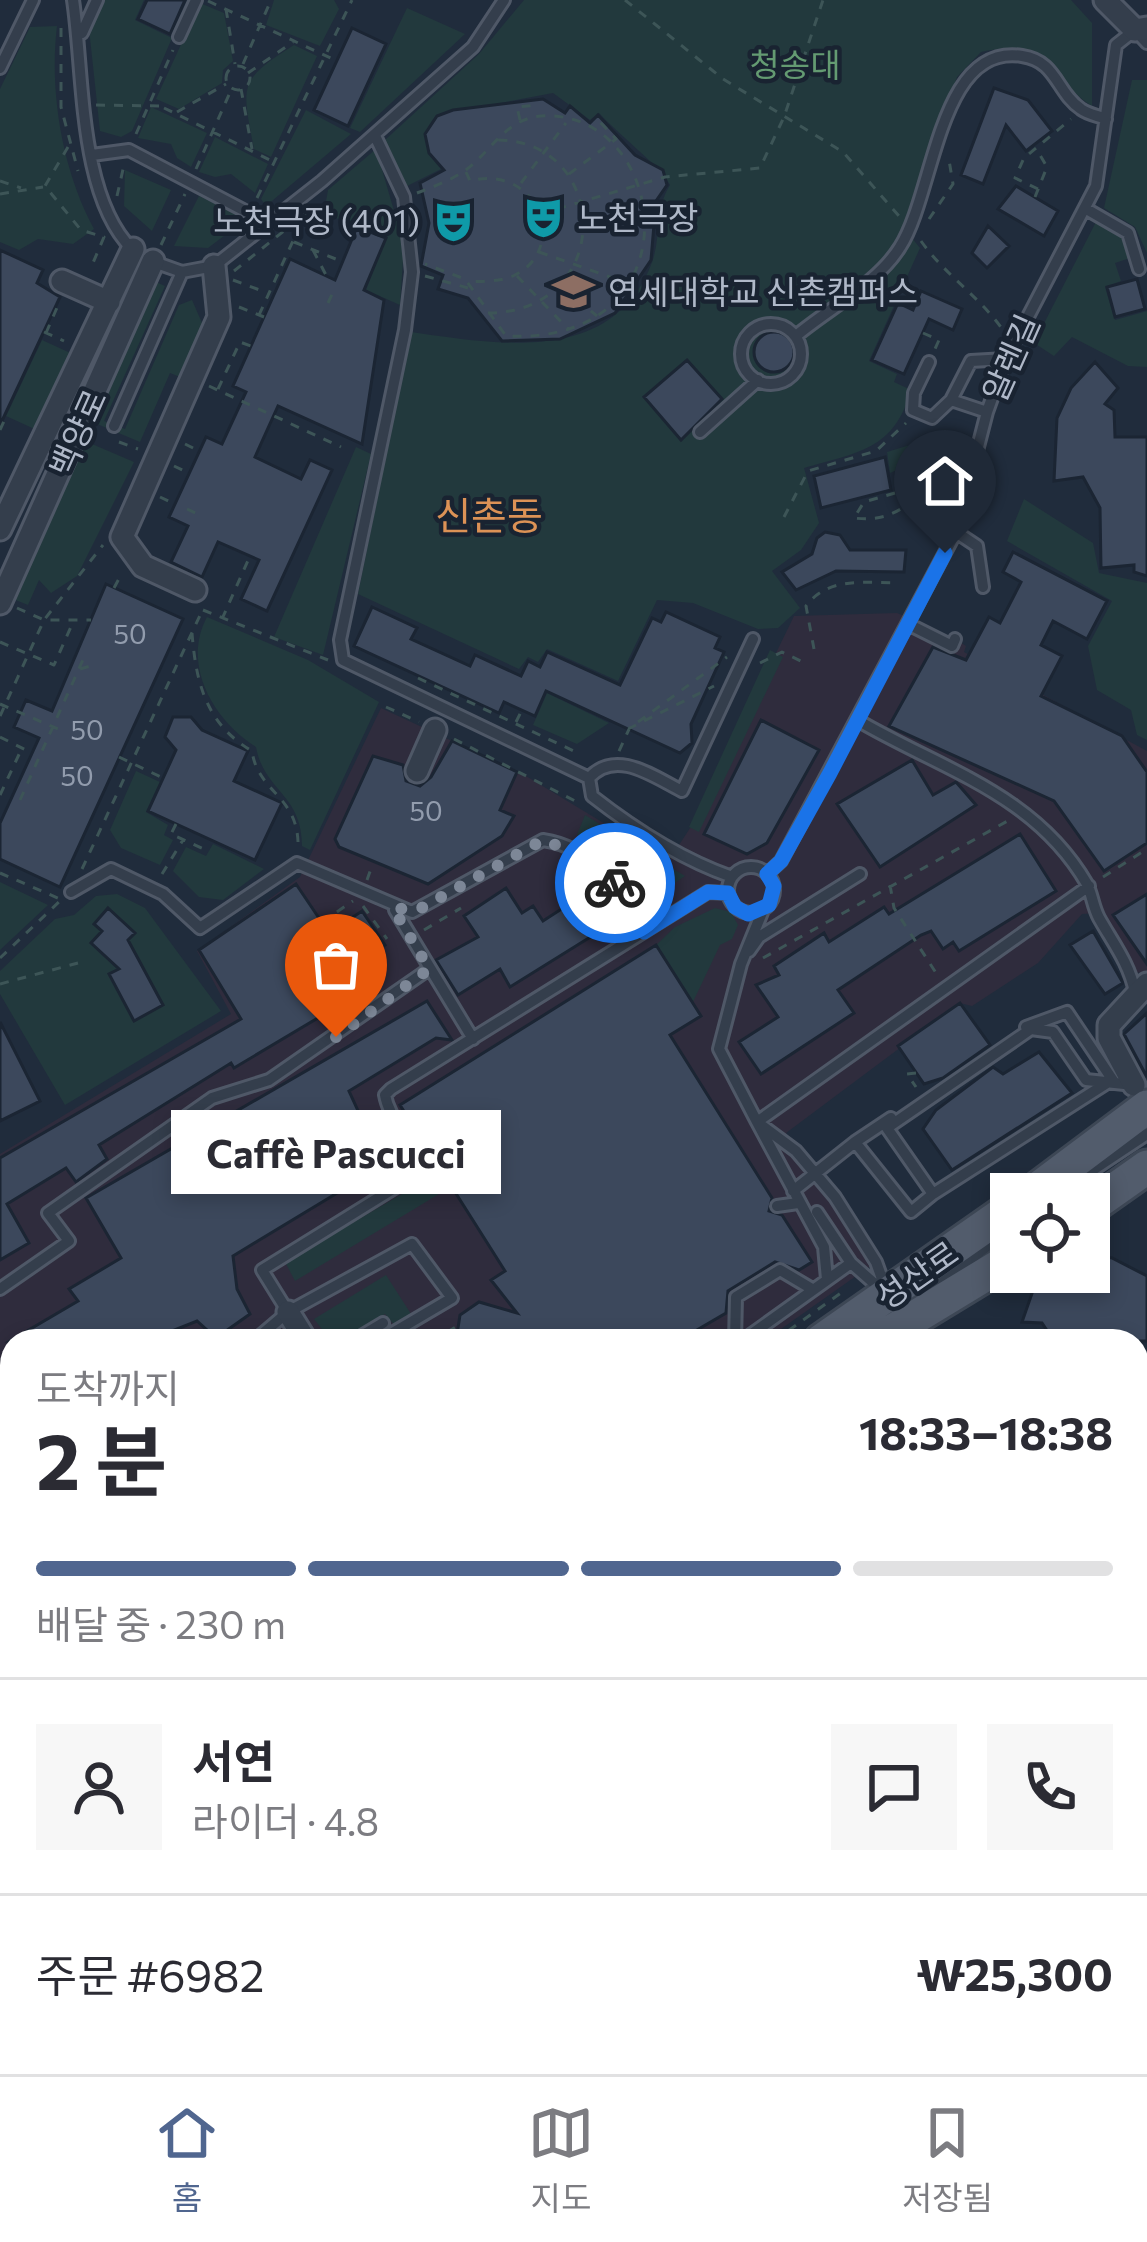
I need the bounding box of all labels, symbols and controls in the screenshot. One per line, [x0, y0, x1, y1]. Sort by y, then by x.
park label: 청송대 [749, 43, 841, 84]
theatre icon: 노천극장 [520, 195, 566, 241]
place label: 노천극장 [577, 196, 698, 237]
theatre icon: 노천극장 (401) [431, 198, 477, 244]
place label: 노천극장 (401) [213, 199, 420, 240]
school or university icon: 연세대학교 신촌캠퍼스 [551, 269, 597, 315]
place label: 연세대학교 신촌캠퍼스 [608, 270, 918, 311]
street label: 알렌길 [972, 307, 1047, 407]
street label: 백양로 [39, 382, 114, 482]
pin [894, 430, 996, 553]
icon: home [912, 448, 978, 514]
district label: 신촌동 [435, 490, 543, 538]
house number: 50 [113, 617, 147, 650]
house number: 50 [70, 713, 104, 746]
house number: 50 [60, 759, 94, 792]
house number: 50 [409, 794, 443, 827]
courier [555, 823, 675, 943]
icon: bike [582, 850, 648, 916]
pin [285, 914, 387, 1037]
icon: bag [303, 932, 369, 998]
callout: Caffè Pascucci [171, 1109, 501, 1193]
text: Caffè Pascucci [206, 1128, 466, 1176]
map controls [990, 1173, 1110, 1293]
button: locate [990, 1173, 1110, 1293]
street label: 성산로 [867, 1231, 965, 1317]
text: 도착까지 [36, 1363, 180, 1411]
text: 18:33–18:38 [859, 1404, 1113, 1459]
text: 2 분 [36, 1411, 167, 1506]
text: 배달 중 · 230 m [36, 1599, 286, 1647]
button: person [36, 1724, 162, 1850]
button: chat [831, 1724, 957, 1850]
button: phone [987, 1724, 1113, 1850]
text: 서연 [192, 1732, 275, 1787]
text: 라이더 · 4.8 [192, 1796, 379, 1844]
text: ₩25,300 [916, 1945, 1113, 2000]
text: 주문 #6982 [36, 1946, 264, 2001]
tab: 홈 [154, 2100, 220, 2220]
tab: 지도 [528, 2100, 594, 2220]
tab: 저장됨 [902, 2100, 993, 2220]

